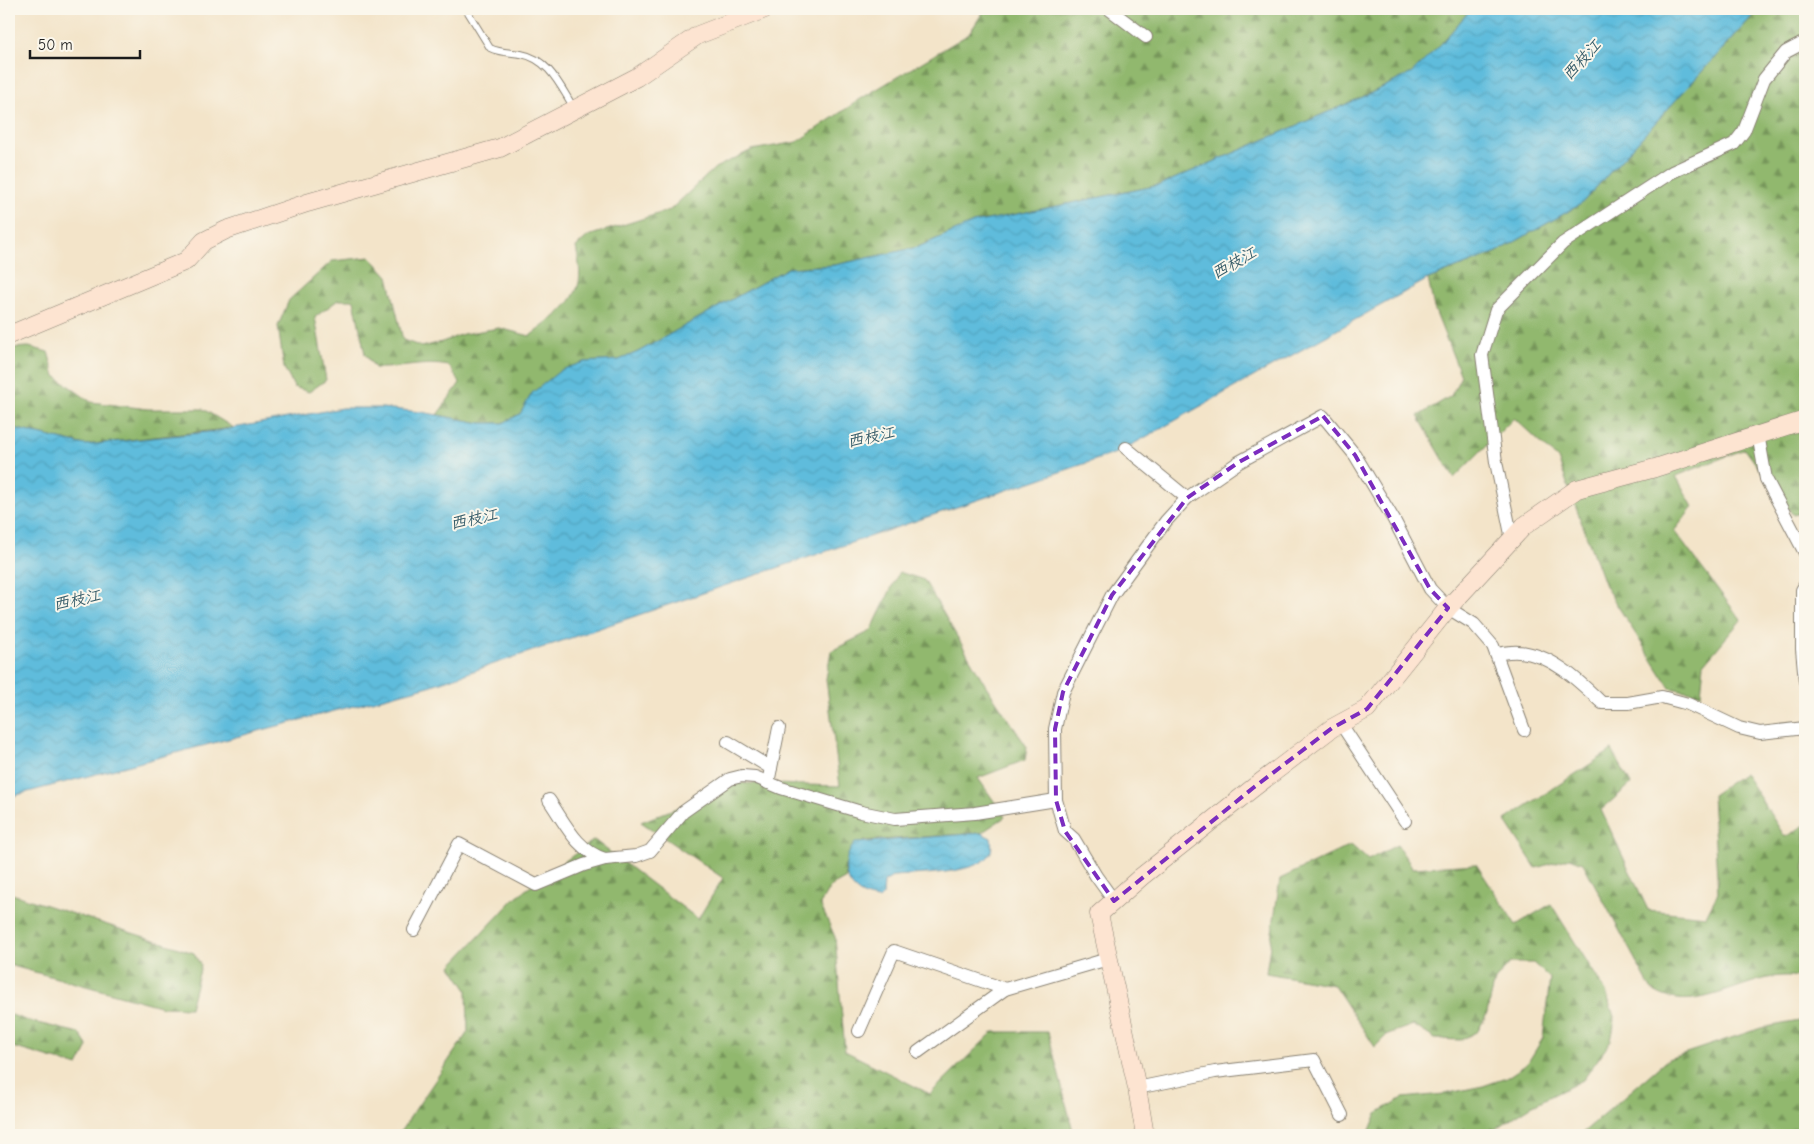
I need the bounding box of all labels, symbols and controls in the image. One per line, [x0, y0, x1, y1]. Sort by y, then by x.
scale bar [30, 28, 140, 60]
text: 50 m [38, 36, 73, 54]
water label: 西枝江 [1559, 36, 1606, 84]
water label: 西枝江 [1209, 243, 1260, 283]
water label: 西枝江 [846, 423, 897, 451]
water label: 西枝江 [449, 505, 500, 533]
water label: 西枝江 [52, 586, 103, 614]

